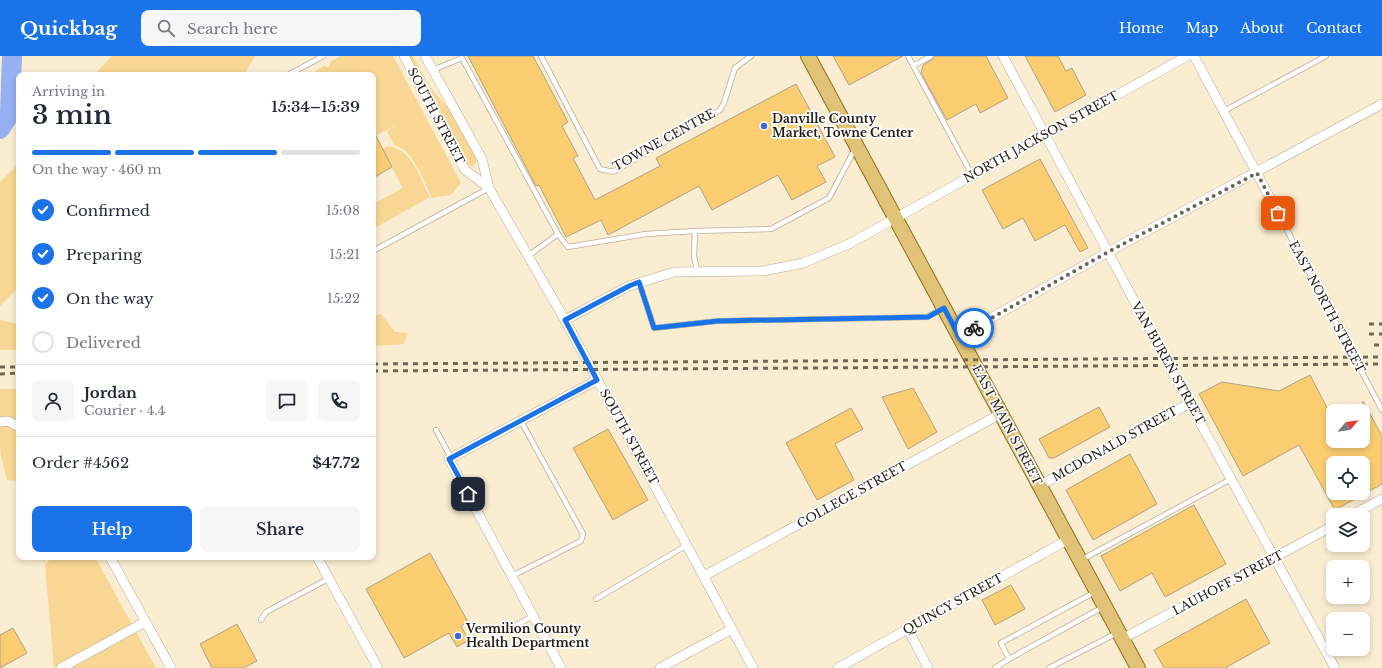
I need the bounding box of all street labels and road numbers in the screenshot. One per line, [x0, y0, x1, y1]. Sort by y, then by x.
street label: SOUTH STREET [405, 65, 468, 167]
street label: NORTH JACKSON STREET [961, 87, 1121, 186]
street label: TOWNE CENTRE [610, 105, 718, 174]
street label: EAST NORTH STREET [1286, 238, 1369, 376]
street label: VAN BUREN STREET [1128, 298, 1209, 427]
street label: EAST MAIN STREET [969, 362, 1046, 488]
street label: SOUTH STREET [597, 386, 662, 488]
street label: MCDONALD STREET [1050, 403, 1180, 484]
street label: COLLEGE STREET [794, 458, 910, 531]
street label: LAUHOFF STREET [1170, 547, 1286, 618]
street label: QUINCY STREET [900, 570, 1006, 637]

